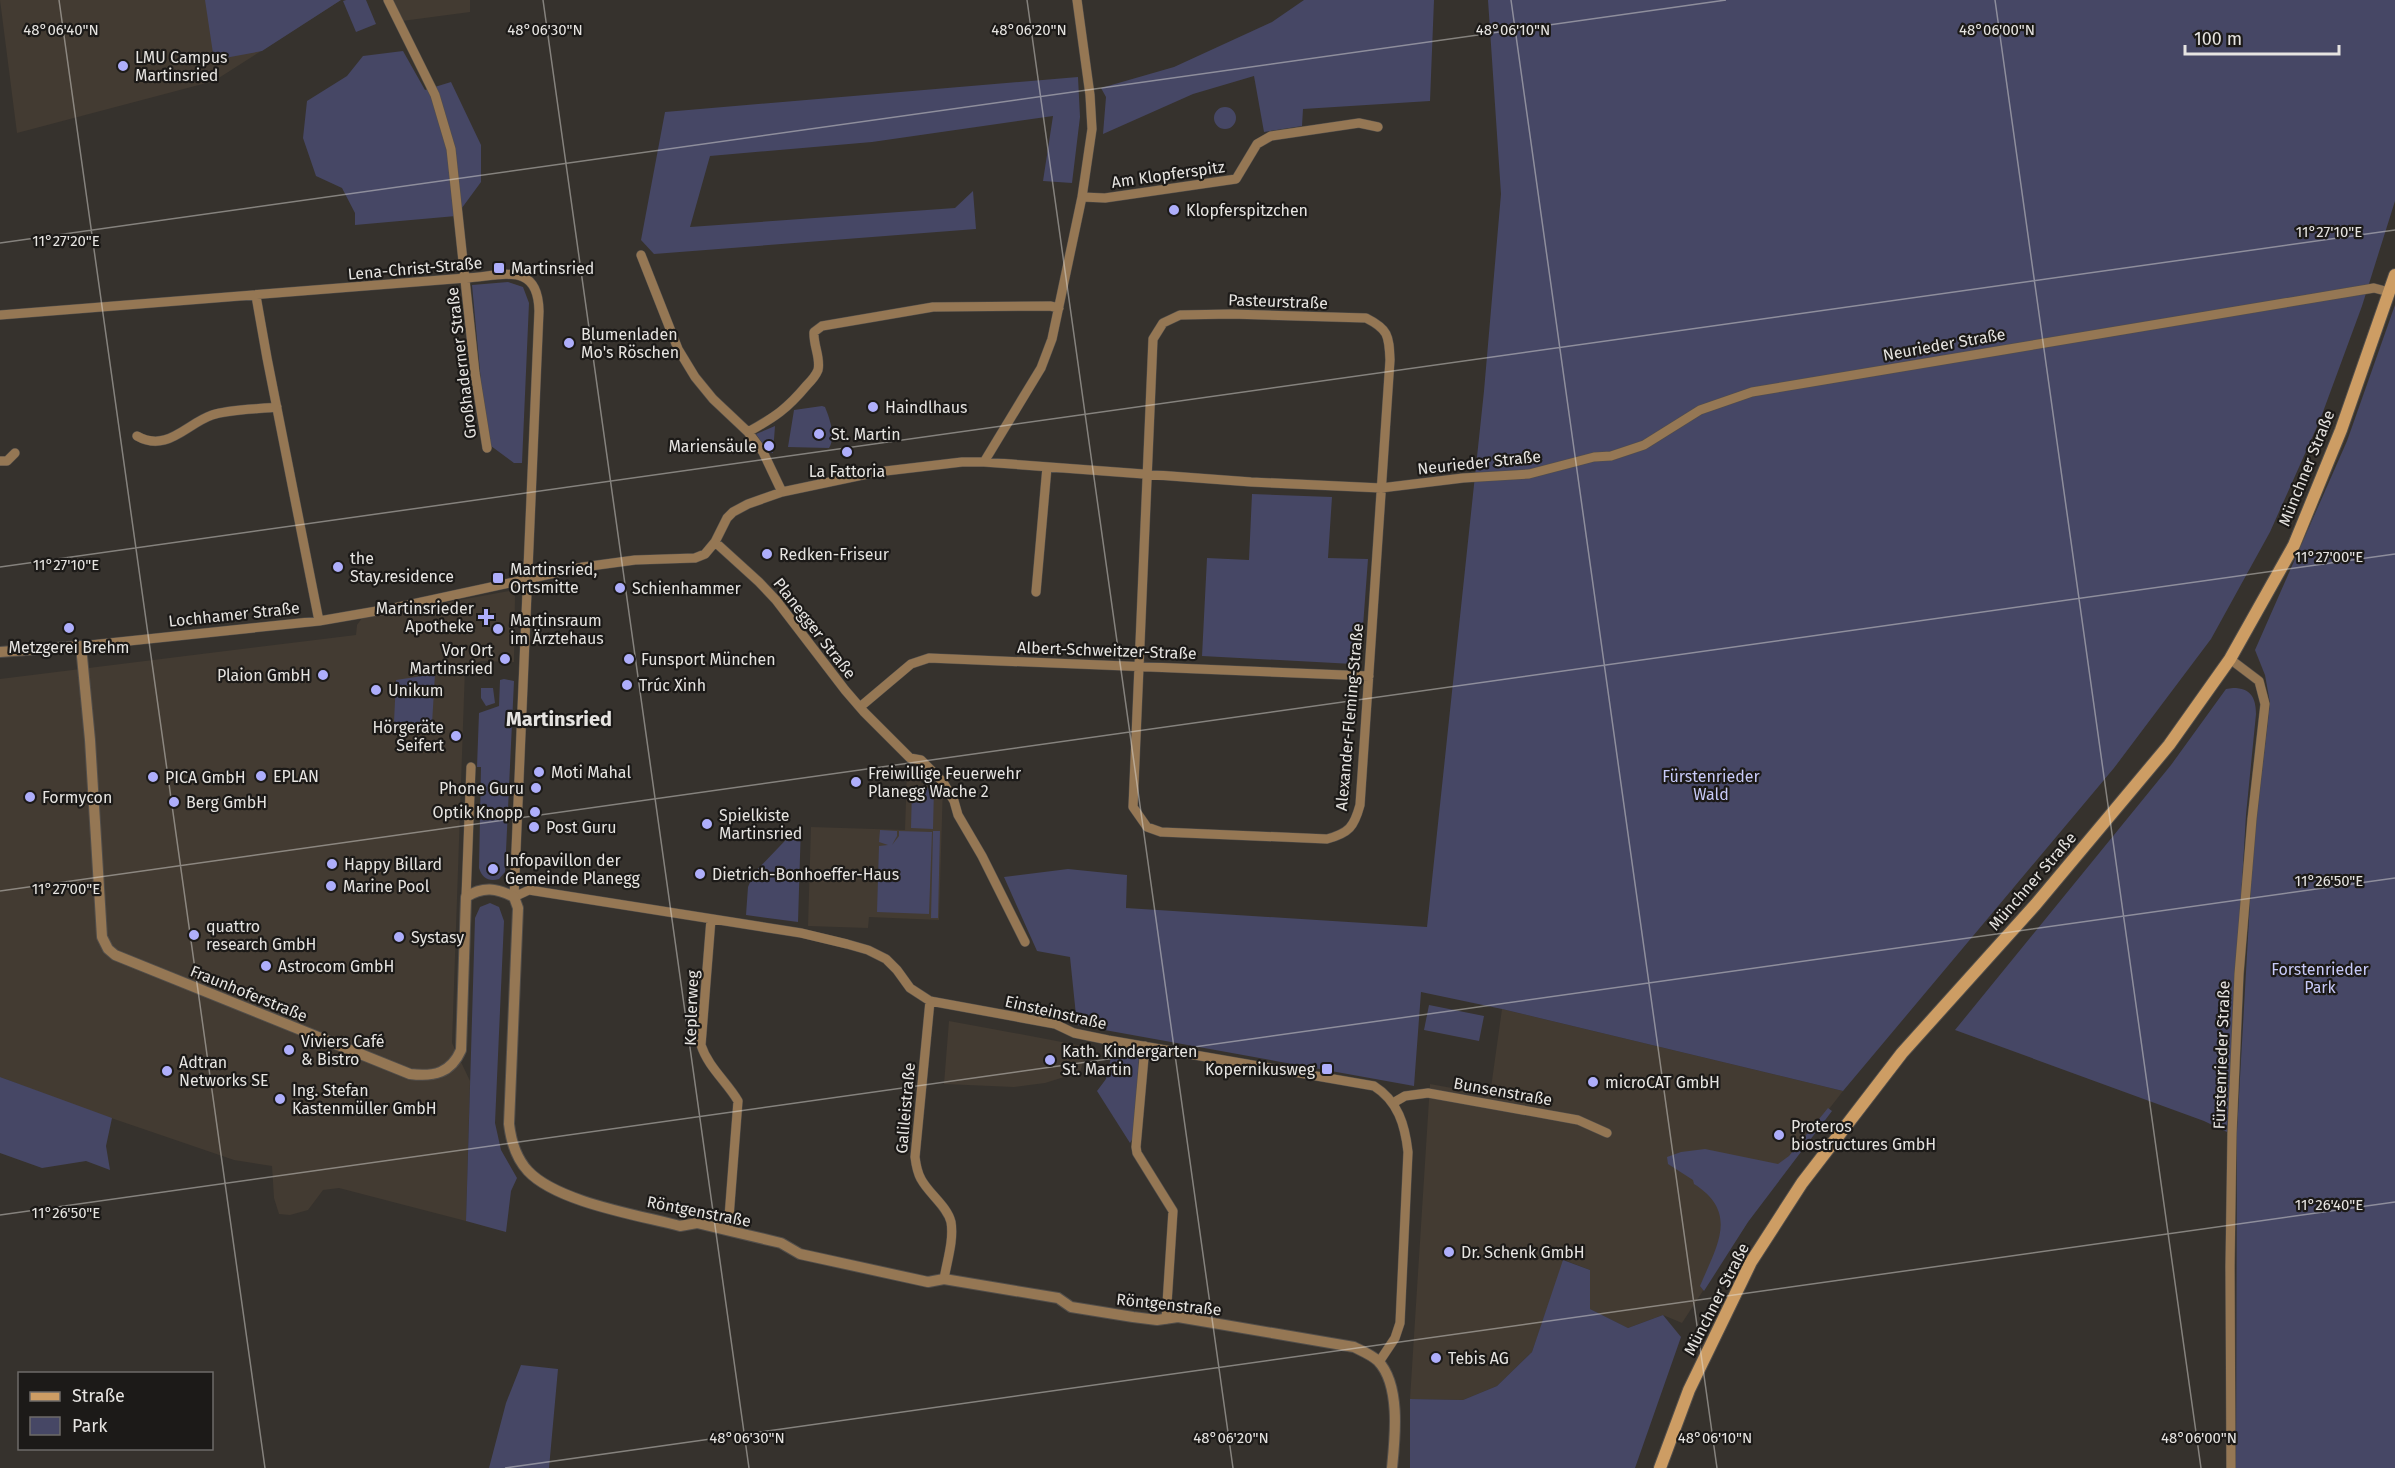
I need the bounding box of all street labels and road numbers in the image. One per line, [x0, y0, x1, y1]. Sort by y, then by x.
street label: Am Klopferspitz [1110, 157, 1226, 192]
street label: Lena-Christ-Straße [347, 253, 483, 284]
street label: Großhaderner Straße [443, 286, 480, 440]
street label: Pasteurstraße [1228, 290, 1328, 313]
street label: Neurieder Straße [1881, 324, 2007, 365]
street label: Münchner Straße [2274, 407, 2338, 529]
street label: Neurieder Straße [1416, 447, 1542, 478]
street label: Planegger Straße [769, 574, 860, 683]
street label: Lochhamer Straße [167, 598, 301, 631]
street label: Alexander-Fleming-Straße [1332, 623, 1367, 811]
street label: Albert-Schweitzer-Straße [1017, 638, 1197, 663]
street label: Münchner Straße [1985, 828, 2080, 934]
street label: Fraunhoferstraße [187, 961, 310, 1026]
street label: Keplerweg [681, 969, 702, 1046]
street label: Fürstenrieder Straße [2209, 980, 2234, 1130]
street label: Einsteinstraße [1003, 992, 1109, 1033]
street label: Galileistraße [892, 1062, 919, 1154]
street label: Bunsenstraße [1452, 1073, 1554, 1110]
street label: Röntgenstraße [645, 1192, 753, 1231]
street label: Münchner Straße [1680, 1240, 1753, 1359]
street label: Röntgenstraße [1115, 1290, 1222, 1319]

